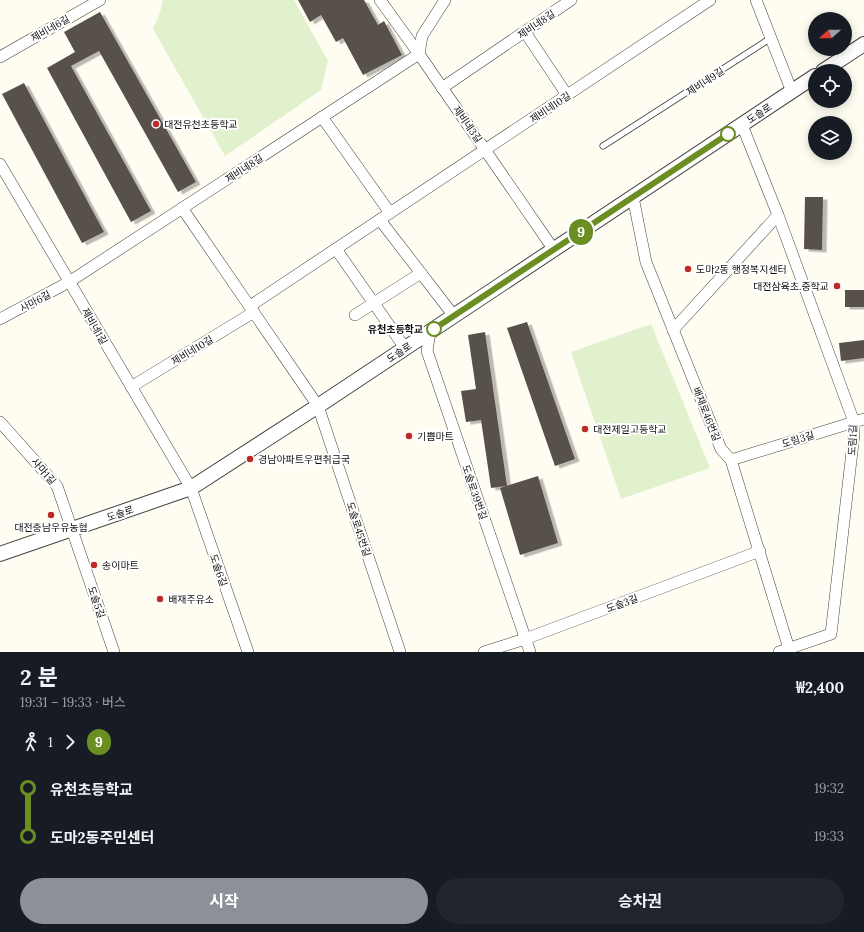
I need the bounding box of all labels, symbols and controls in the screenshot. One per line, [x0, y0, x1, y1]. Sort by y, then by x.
street label: 제비네8길 [515, 7, 557, 42]
street label: 제비네6길 [29, 12, 72, 45]
north arrow [808, 12, 852, 56]
map controls [808, 12, 852, 160]
street label: 제비네9길 [684, 64, 727, 98]
button: locate [808, 64, 852, 108]
street label: 제비네10길 [527, 89, 573, 126]
street label: 도솔로 [744, 100, 774, 127]
street label: 제비네3길 [450, 103, 485, 145]
button: layers [808, 116, 852, 160]
place label: 대전유천초등학교 [164, 118, 238, 131]
marker: 대전유천초등학교 [151, 119, 161, 129]
unlabelled marker [720, 126, 736, 142]
street label: 제비네8길 [223, 151, 266, 185]
line badge: 9 [568, 219, 594, 245]
text: 9 [577, 223, 585, 241]
place label: 도마2동 행정복지센터 [696, 263, 787, 276]
marker: 도마2동 행정복지센터 [683, 264, 693, 274]
place label: 대전삼육초.중학교 [753, 280, 829, 293]
marker: 대전삼육초.중학교 [832, 281, 842, 291]
street label: 사마6길 [17, 288, 53, 315]
street label: 제비네1길 [79, 305, 110, 347]
marker: 유천초등학교 [426, 321, 442, 337]
place label: 유천초등학교 [368, 323, 423, 336]
street label: 제비네10길 [169, 333, 216, 368]
street label: 도솔로 [384, 339, 414, 366]
street label: 배재로46번길 [690, 385, 723, 443]
place label: 대전제일고등학교 [593, 423, 667, 436]
marker: 대전제일고등학교 [580, 424, 590, 434]
street label: 도림1길 [845, 424, 860, 456]
street label: 도림3길 [780, 428, 816, 451]
place label: 기쁨마트 [417, 430, 454, 443]
marker: 기쁨마트 [404, 431, 414, 441]
place label: 경남아파트우편취급국 [258, 453, 350, 466]
marker: 경남아파트우편취급국 [245, 454, 255, 464]
street label: 사마1길 [28, 455, 59, 487]
street label: 도솔로39번길 [459, 463, 490, 521]
street label: 도솔로45번길 [344, 500, 373, 558]
street label: 도솔로 [105, 503, 135, 524]
marker: 대전충남우유농협 [46, 510, 56, 520]
place label: 대전충남우유농협 [14, 521, 88, 534]
street label: 도솔6길 [207, 552, 230, 588]
place label: 송이마트 [102, 559, 139, 572]
marker: 송이마트 [89, 560, 99, 570]
street label: 도솔5길 [85, 584, 108, 620]
street label: 도솔3길 [604, 592, 640, 615]
place label: 배재주유소 [168, 593, 214, 606]
marker: 배재주유소 [155, 594, 165, 604]
text: 2 분 [20, 663, 58, 691]
text: ₩2,400 [796, 678, 844, 697]
text: 19:31 – 19:33 · 버스 [20, 694, 126, 711]
icon: walk [20, 731, 42, 753]
icon: forward [59, 731, 81, 753]
text: 9 [95, 733, 103, 751]
text: 1 [48, 734, 53, 751]
text: 유천초등학교 [50, 780, 133, 799]
text: 19:32 [814, 780, 844, 797]
text: 도마2동주민센터 [50, 828, 155, 847]
text: 19:33 [814, 828, 844, 845]
button: 시작 [20, 878, 428, 924]
button: 승차권 [436, 878, 844, 924]

